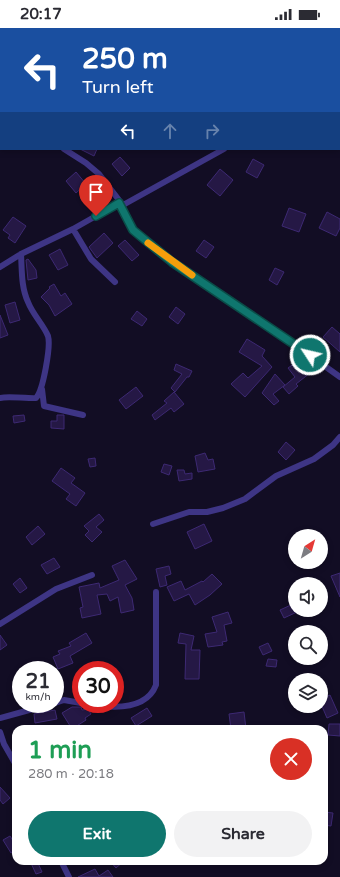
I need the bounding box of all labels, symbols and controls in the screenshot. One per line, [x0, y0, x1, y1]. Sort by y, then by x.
text: 20:17 [20, 5, 62, 23]
text: 250 m [82, 42, 168, 76]
icon: left [16, 44, 68, 96]
text: Turn left [82, 76, 154, 98]
icon: left [117, 120, 139, 142]
icon: ahead [159, 120, 181, 142]
icon: right [201, 120, 223, 142]
pin [79, 175, 113, 216]
icon: arrive [85, 181, 107, 203]
position arrow [289, 334, 331, 376]
north arrow [288, 529, 328, 569]
map controls [288, 529, 328, 713]
button: sound [288, 577, 328, 617]
button: search [288, 625, 328, 665]
speed limit sign: 30 [72, 661, 124, 713]
text: 21 [25, 670, 51, 694]
button: layers [288, 673, 328, 713]
text: km/h [25, 691, 51, 703]
text: 1 min [28, 736, 92, 765]
button: close [270, 738, 312, 780]
text: 280 m · 20:18 [28, 766, 114, 782]
button: Exit [28, 811, 166, 857]
button: Share [174, 811, 312, 857]

